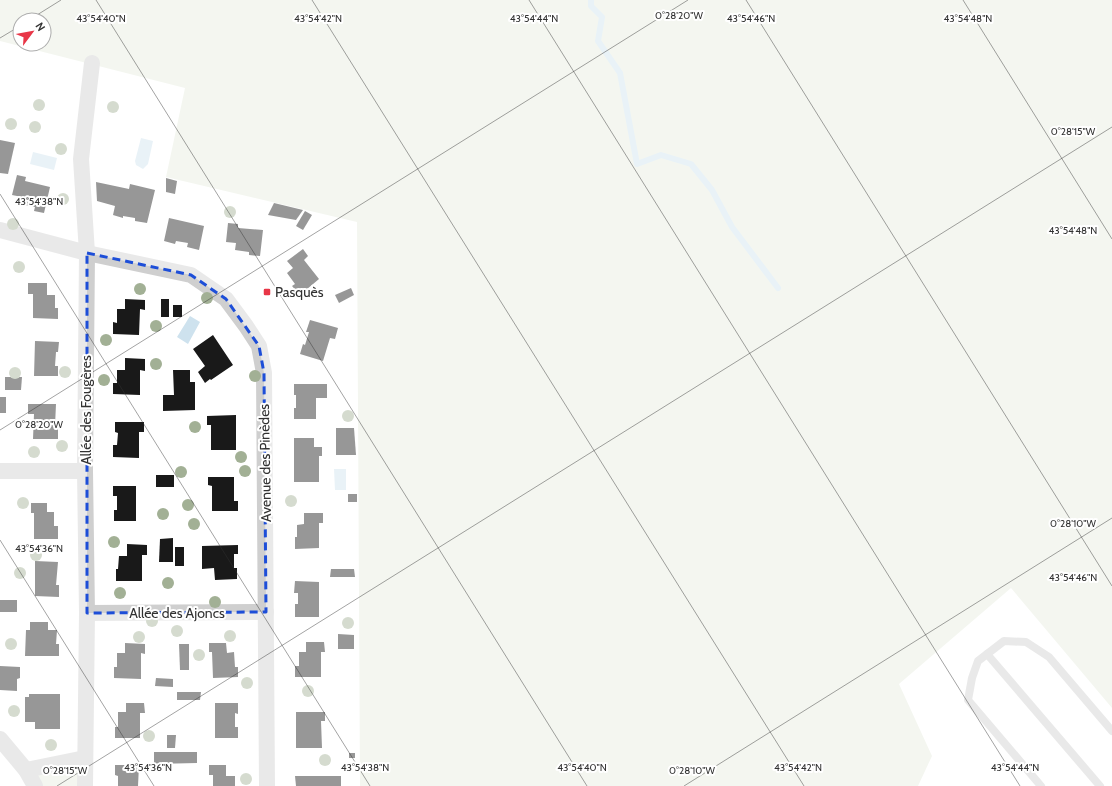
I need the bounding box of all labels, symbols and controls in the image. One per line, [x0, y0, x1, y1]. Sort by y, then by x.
text: 0°28'20"W [655, 9, 703, 22]
north arrow [12, 12, 52, 52]
text: 43°54'40"N [76, 12, 126, 25]
text: 43°54'42"N [294, 12, 342, 25]
text: 43°54'44"N [510, 12, 558, 25]
text: 43°54'46"N [727, 12, 775, 25]
text: 43°54'48"N [944, 12, 992, 25]
text: N [32, 20, 48, 34]
text: 0°28'15"W [1051, 125, 1096, 138]
text: 43°54'38"N [15, 195, 63, 208]
text: 43°54'48"N [1049, 224, 1097, 237]
place label: Pasquès [275, 283, 324, 301]
marker: Pasquès [262, 287, 272, 297]
street label: Allée des Fougères [77, 355, 95, 465]
street label: Avenue des Pinèdes [255, 404, 275, 522]
text: 0°28'20"W [15, 418, 63, 431]
text: 0°28'10"W [1050, 517, 1096, 530]
text: 43°54'36"N [15, 542, 63, 555]
text: 43°54'46"N [1049, 571, 1097, 584]
street label: Allée des Ajoncs [129, 604, 225, 622]
text: 43°54'36"N [124, 761, 172, 774]
text: 43°54'38"N [341, 761, 389, 774]
text: 43°54'40"N [557, 761, 607, 774]
text: 43°54'42"N [774, 761, 822, 774]
text: 43°54'44"N [991, 761, 1039, 774]
text: 0°28'15"W [43, 764, 88, 777]
text: 0°28'10"W [669, 764, 715, 777]

